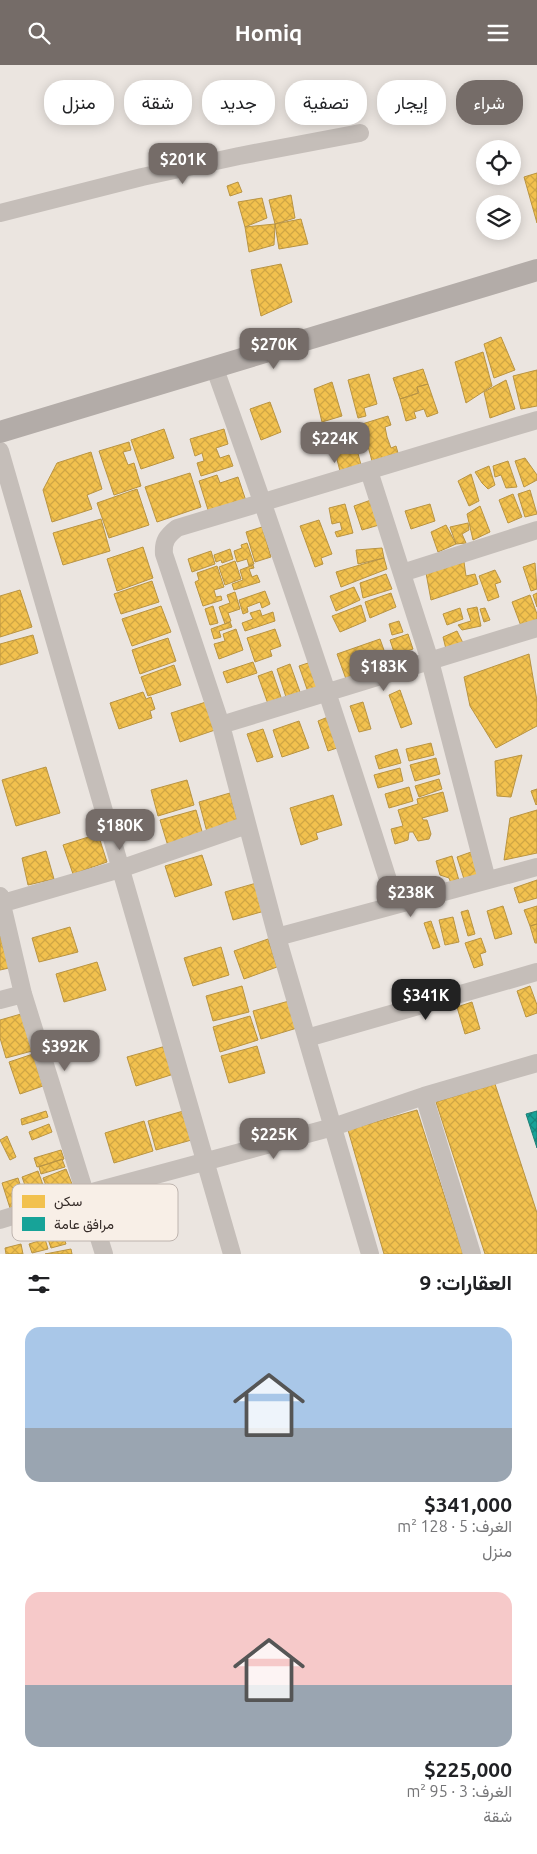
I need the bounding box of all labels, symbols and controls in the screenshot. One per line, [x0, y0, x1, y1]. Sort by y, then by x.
icon: search [25, 19, 53, 47]
icon: menu [484, 19, 512, 47]
text: Homiq [235, 20, 302, 45]
chip: منزل [44, 80, 114, 125]
chip: شقة [124, 80, 192, 125]
chip: جديد [202, 80, 275, 125]
chip: تصفية [285, 80, 367, 125]
chip: إيجار [377, 80, 446, 125]
chip: شراء [456, 80, 523, 125]
map controls [476, 140, 521, 240]
button: locate [476, 140, 521, 185]
pin: $201K [148, 143, 218, 185]
text: $201K [160, 150, 206, 168]
button: layers [476, 195, 521, 240]
pin: $270K [239, 327, 309, 370]
text: $270K [251, 335, 297, 353]
pin: $224K [300, 421, 370, 464]
text: $224K [312, 429, 358, 447]
pin: $183K [349, 649, 419, 692]
text: $183K [361, 657, 407, 675]
pin: $180K [85, 809, 155, 851]
text: $180K [97, 816, 143, 834]
pin: $238K [376, 875, 446, 918]
text: $238K [388, 883, 434, 901]
pin: $341K [391, 979, 461, 1021]
text: $341K [403, 986, 449, 1004]
pin: $392K [30, 1029, 100, 1072]
text: $392K [42, 1037, 88, 1055]
pin: $225K [239, 1117, 309, 1160]
text: $225K [251, 1125, 297, 1143]
legend [12, 1184, 178, 1241]
text: سكن [54, 1193, 82, 1210]
text: مرافق عامة [54, 1216, 114, 1233]
icon: filters [25, 1270, 53, 1298]
text: العقارات: 9 [420, 1270, 512, 1294]
icon: home [224, 1360, 314, 1450]
text: $341,000 [424, 1492, 512, 1516]
text: الغرف: 5 · 128 m² [397, 1517, 512, 1535]
text: منزل [482, 1542, 512, 1560]
icon: home [224, 1625, 314, 1715]
text: $225,000 [424, 1757, 512, 1781]
text: الغرف: 3 · 95 m² [406, 1782, 512, 1800]
text: شقة [483, 1807, 512, 1825]

